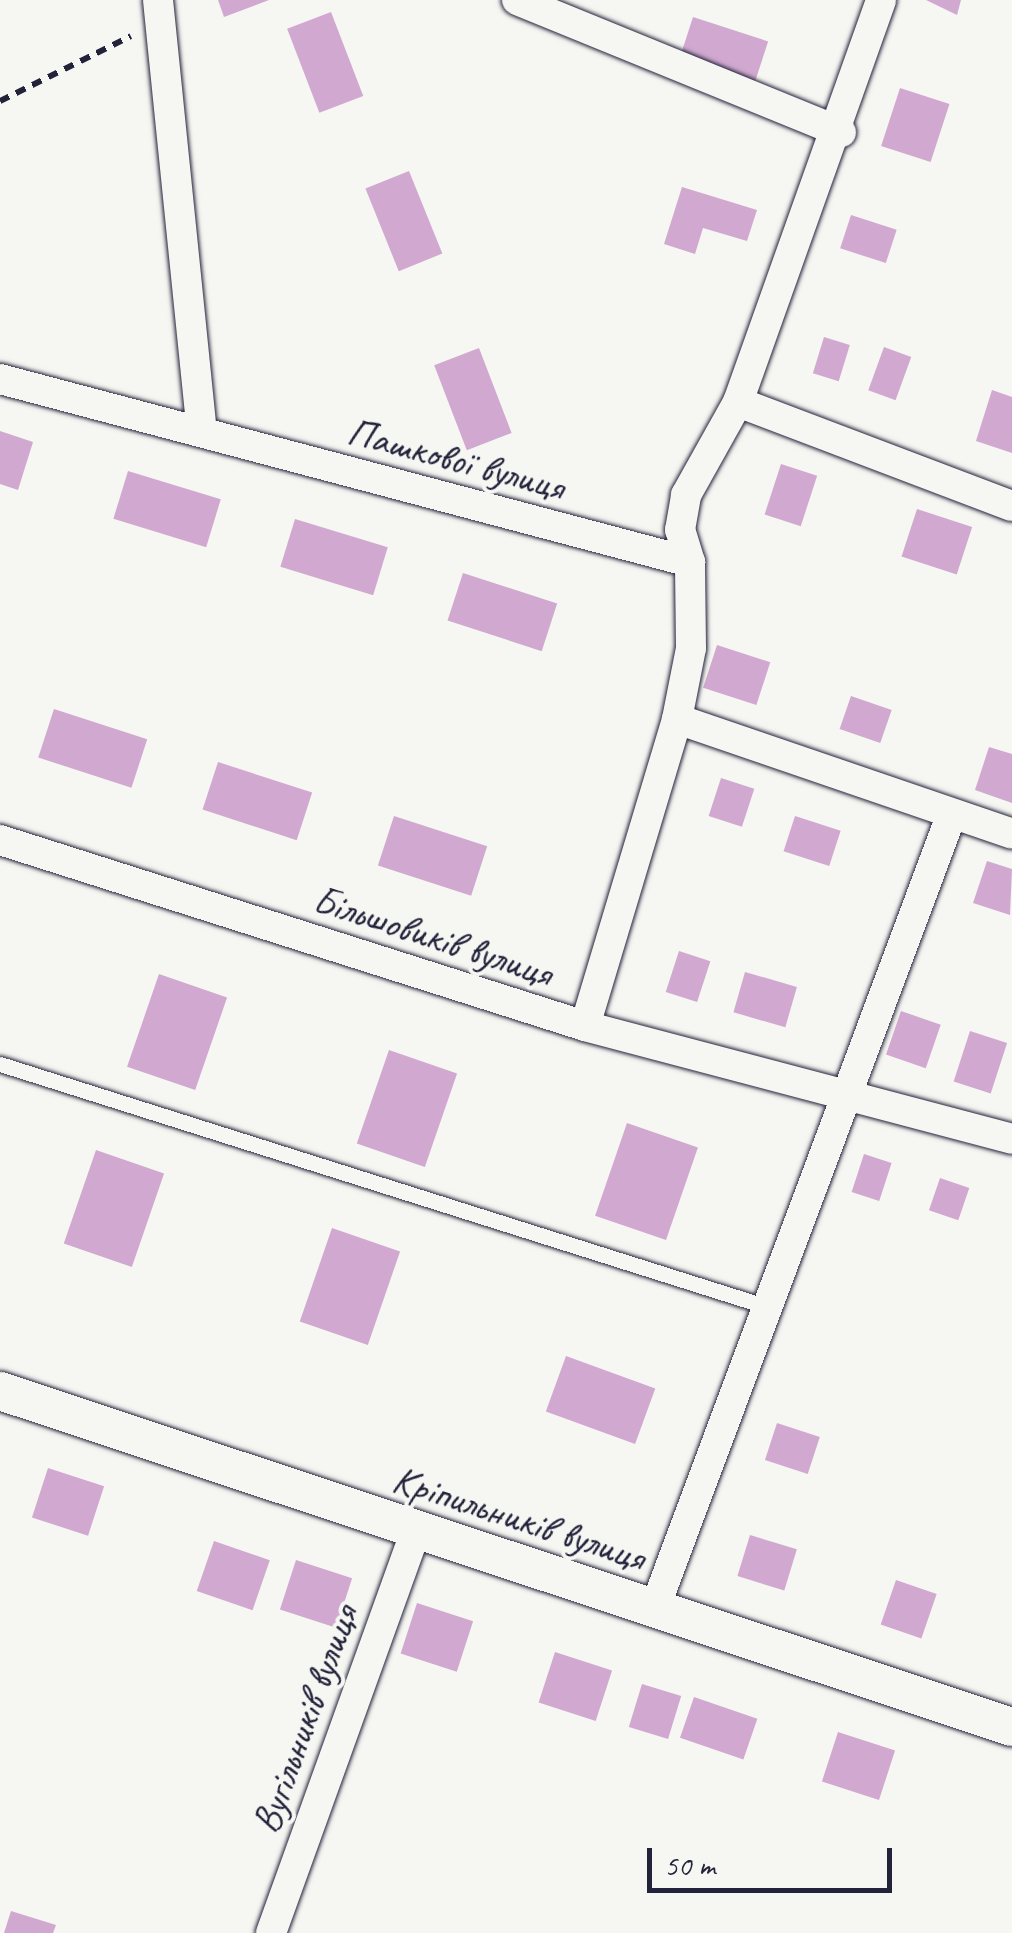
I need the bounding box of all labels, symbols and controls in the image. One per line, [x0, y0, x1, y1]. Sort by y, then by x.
street label: Пашкової вулиця [343, 407, 569, 511]
street label: Більшовиків вулиця [308, 875, 558, 997]
street label: Кріпильників вулиця [387, 1455, 651, 1581]
street label: Вугільників вулиця [242, 1599, 368, 1839]
scale bar [652, 1828, 897, 1890]
text: 50 m [664, 1846, 715, 1884]

